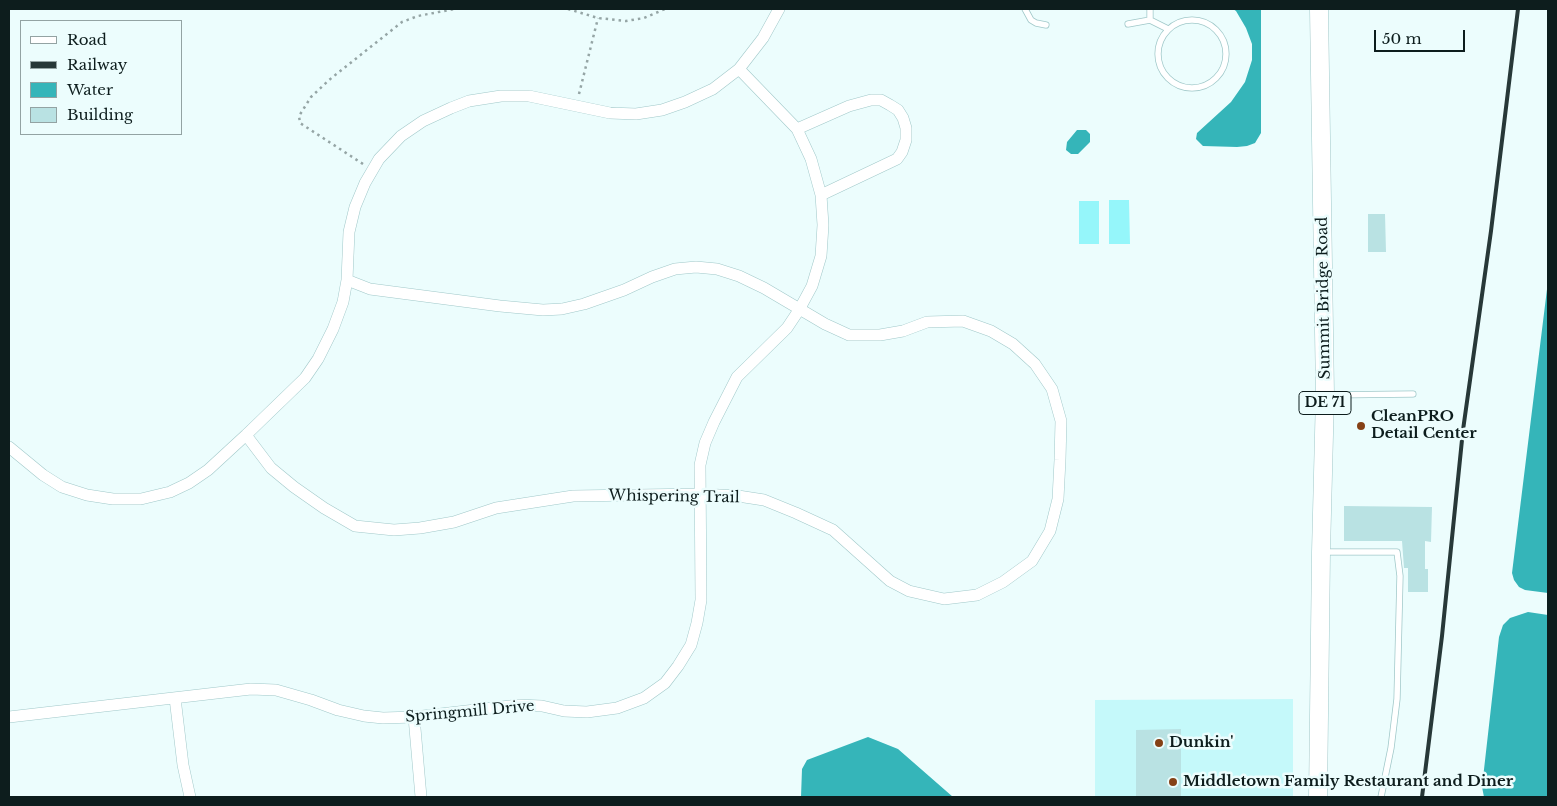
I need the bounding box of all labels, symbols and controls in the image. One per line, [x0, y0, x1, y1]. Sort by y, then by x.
legend [20, 20, 182, 135]
scale bar [1377, 20, 1468, 52]
text: 50 m [1382, 29, 1422, 48]
text: Road [67, 30, 107, 49]
text: Railway [67, 55, 127, 74]
text: Water [67, 80, 113, 99]
text: Building [67, 105, 133, 124]
street label: Summit Bridge Road [1314, 217, 1334, 379]
road number: DE 71 [1299, 392, 1351, 414]
place label: CleanPRO Detail Center [1371, 408, 1477, 443]
marker: CleanPRO Detail Center [1355, 420, 1367, 432]
street label: Whispering Trail [608, 487, 740, 507]
street label: Springmill Drive [405, 697, 535, 727]
place label: Dunkin' [1169, 734, 1233, 752]
marker: Dunkin' [1153, 737, 1165, 749]
place label: Middletown Family Restaurant and Diner [1183, 773, 1513, 791]
marker: Middletown Family Restaurant and Diner [1167, 776, 1179, 788]

